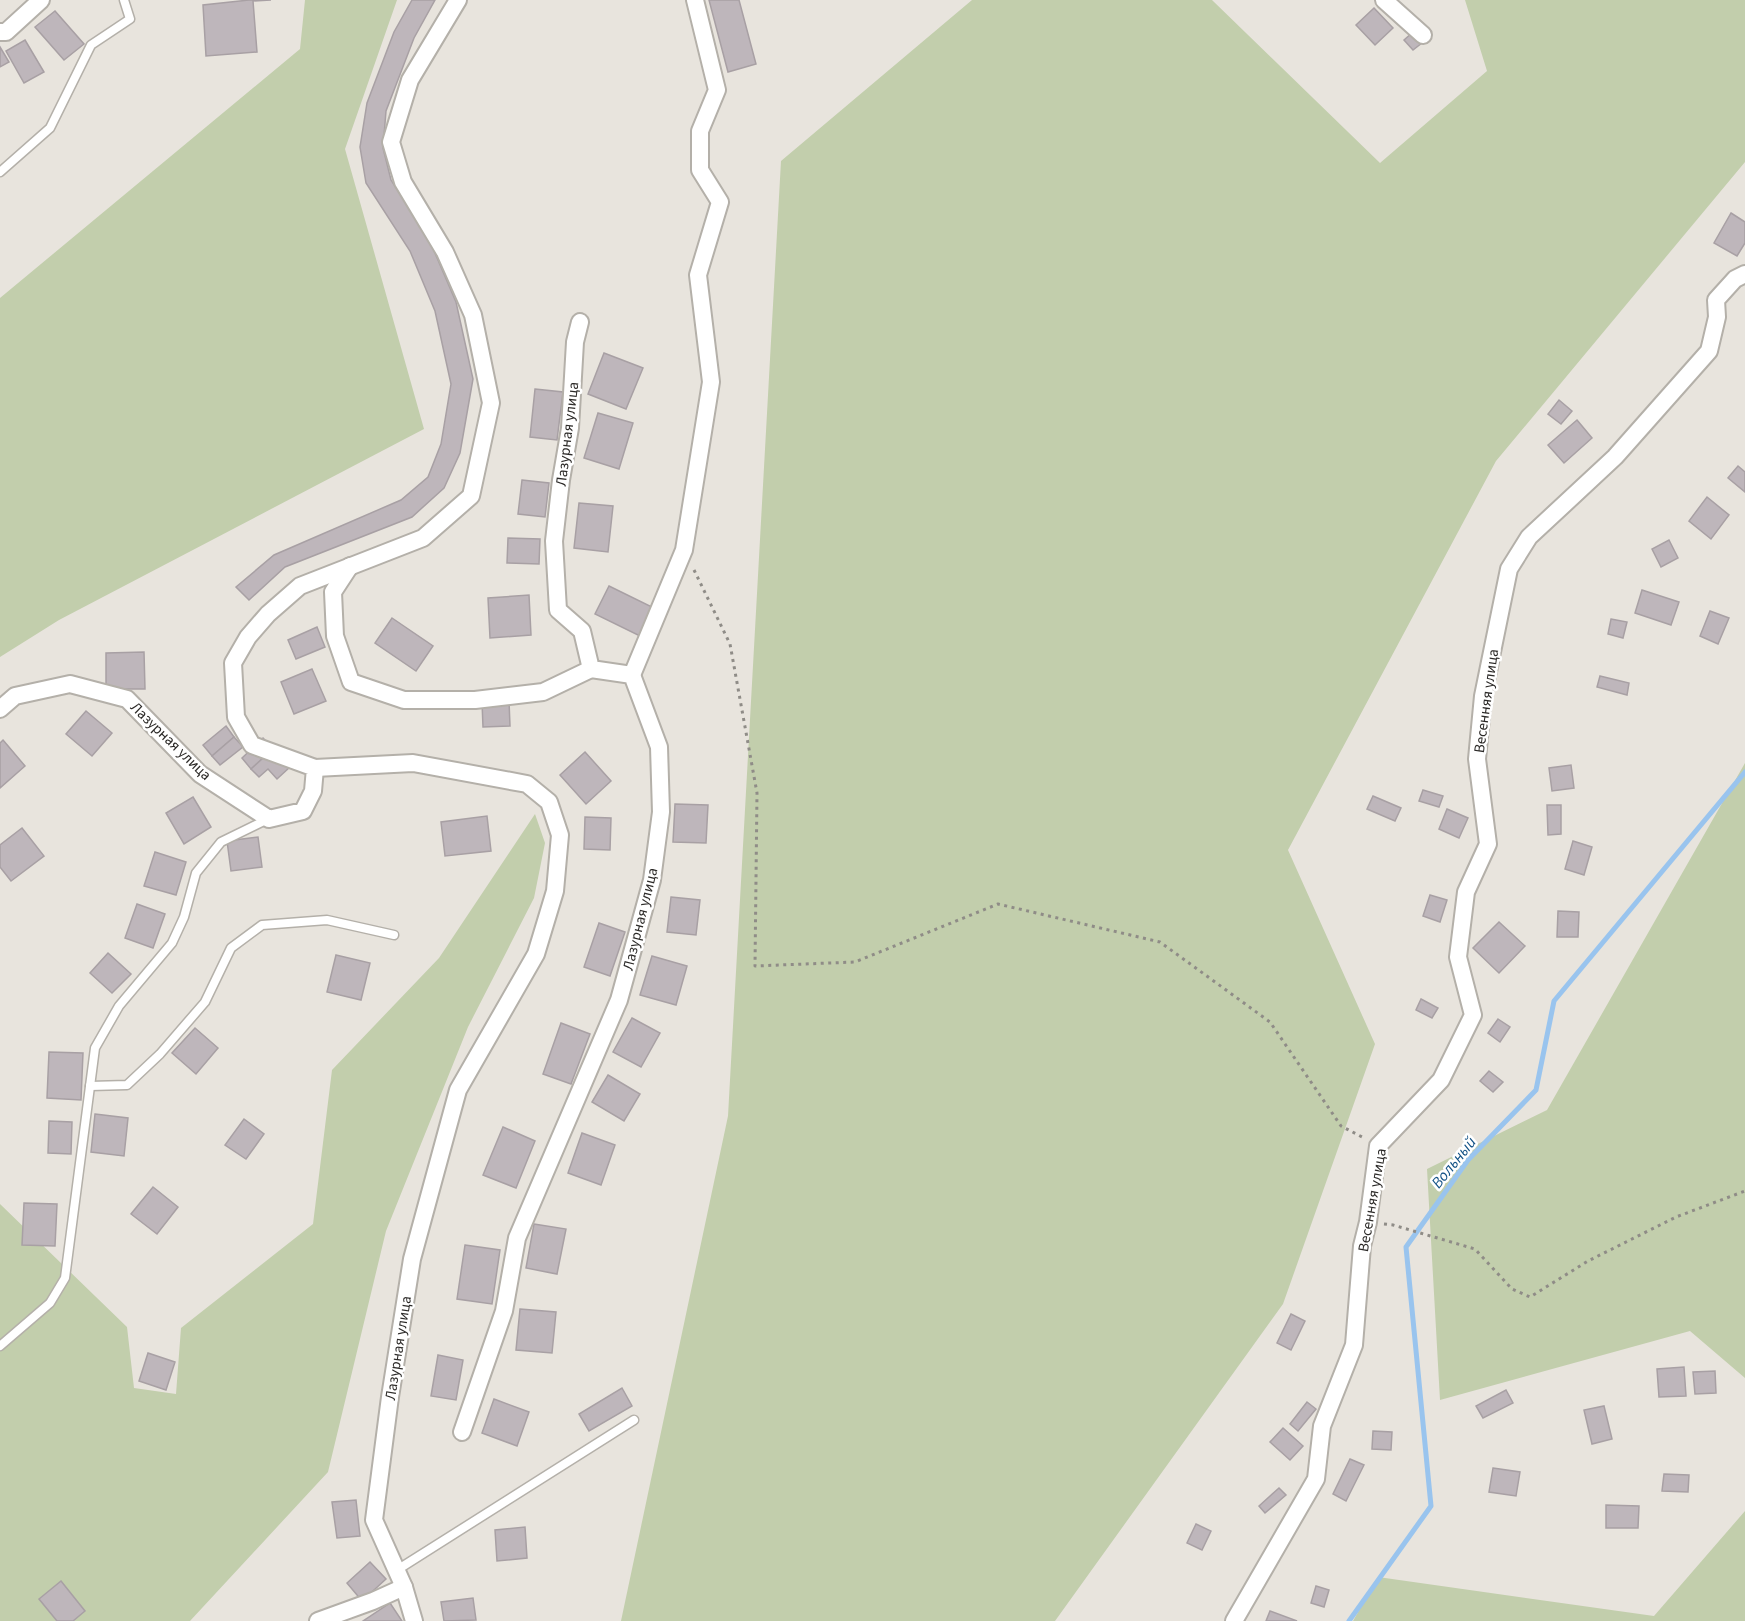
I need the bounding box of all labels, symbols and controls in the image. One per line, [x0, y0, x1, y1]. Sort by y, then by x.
street label: Лазурная улица [551, 381, 584, 488]
street label: Весенняя улица [1469, 648, 1504, 754]
street label: Лазурная улица [126, 697, 216, 785]
street label: Лазурная улица [618, 866, 663, 973]
water label: Вольный [1426, 1132, 1481, 1193]
street label: Весенняя улица [1353, 1147, 1392, 1254]
street label: Лазурная улица [380, 1294, 417, 1402]

